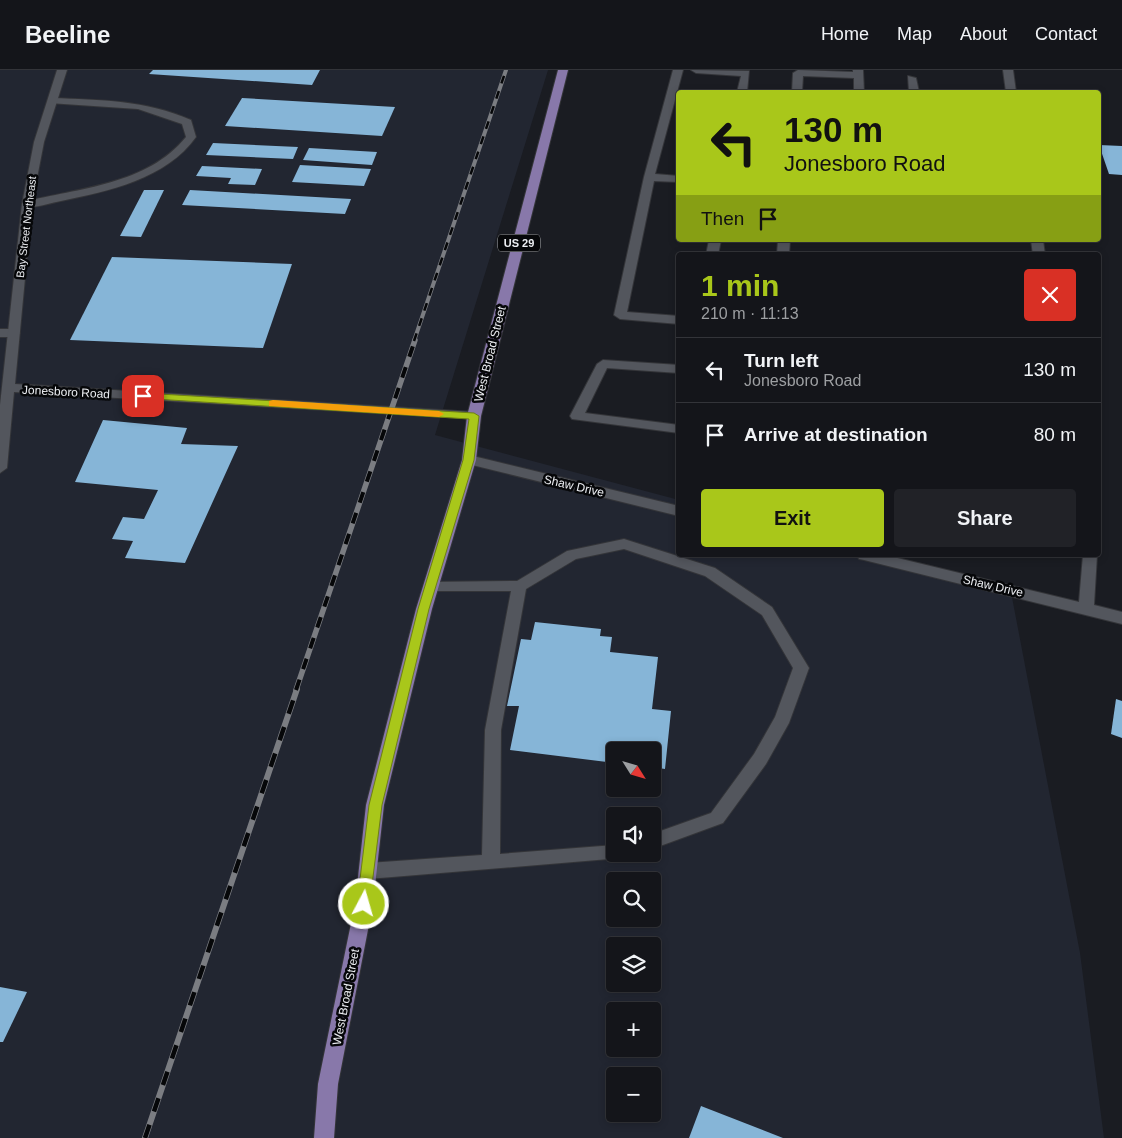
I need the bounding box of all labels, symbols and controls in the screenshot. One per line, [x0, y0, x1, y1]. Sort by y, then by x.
text: Beeline [25, 21, 110, 48]
text: Home [821, 24, 869, 44]
text: Map [897, 24, 932, 44]
text: About [960, 24, 1007, 44]
text: Contact [1035, 24, 1097, 44]
icon: left [701, 110, 766, 175]
text: 130 m [784, 110, 883, 149]
text: Jonesboro Road [784, 151, 945, 176]
street label: Bay Street Northeast [14, 176, 38, 278]
icon: arrive [754, 205, 782, 233]
text: Then [701, 208, 744, 229]
road number: US 29 [498, 234, 540, 252]
text: 1 min [701, 269, 779, 302]
button: close [1024, 269, 1076, 321]
street label: West Broad Street [471, 304, 509, 403]
text: 210 m · 11:13 [701, 305, 799, 322]
text: Turn left [744, 350, 819, 371]
icon: left [701, 356, 729, 384]
text: 130 m [1023, 359, 1076, 380]
text: Jonesboro Road [744, 372, 861, 389]
pin [122, 375, 164, 417]
icon: arrive [129, 382, 157, 410]
street label: Jonesboro Road [22, 383, 110, 401]
icon: arrive [701, 421, 729, 449]
text: Arrive at destination [744, 424, 928, 445]
text: 80 m [1034, 424, 1076, 445]
street label: Shaw Drive [543, 472, 606, 500]
button: Exit [701, 489, 884, 547]
button: Share [894, 489, 1076, 547]
street label: Shaw Drive [962, 572, 1025, 600]
north arrow [606, 742, 661, 798]
map controls [606, 742, 661, 1122]
button: sound [606, 807, 661, 862]
button: search [606, 872, 661, 927]
position arrow [337, 877, 389, 929]
button: layers [606, 937, 661, 992]
street label: West Broad Street [330, 947, 362, 1046]
button: + [606, 1002, 661, 1057]
button: − [606, 1067, 661, 1122]

